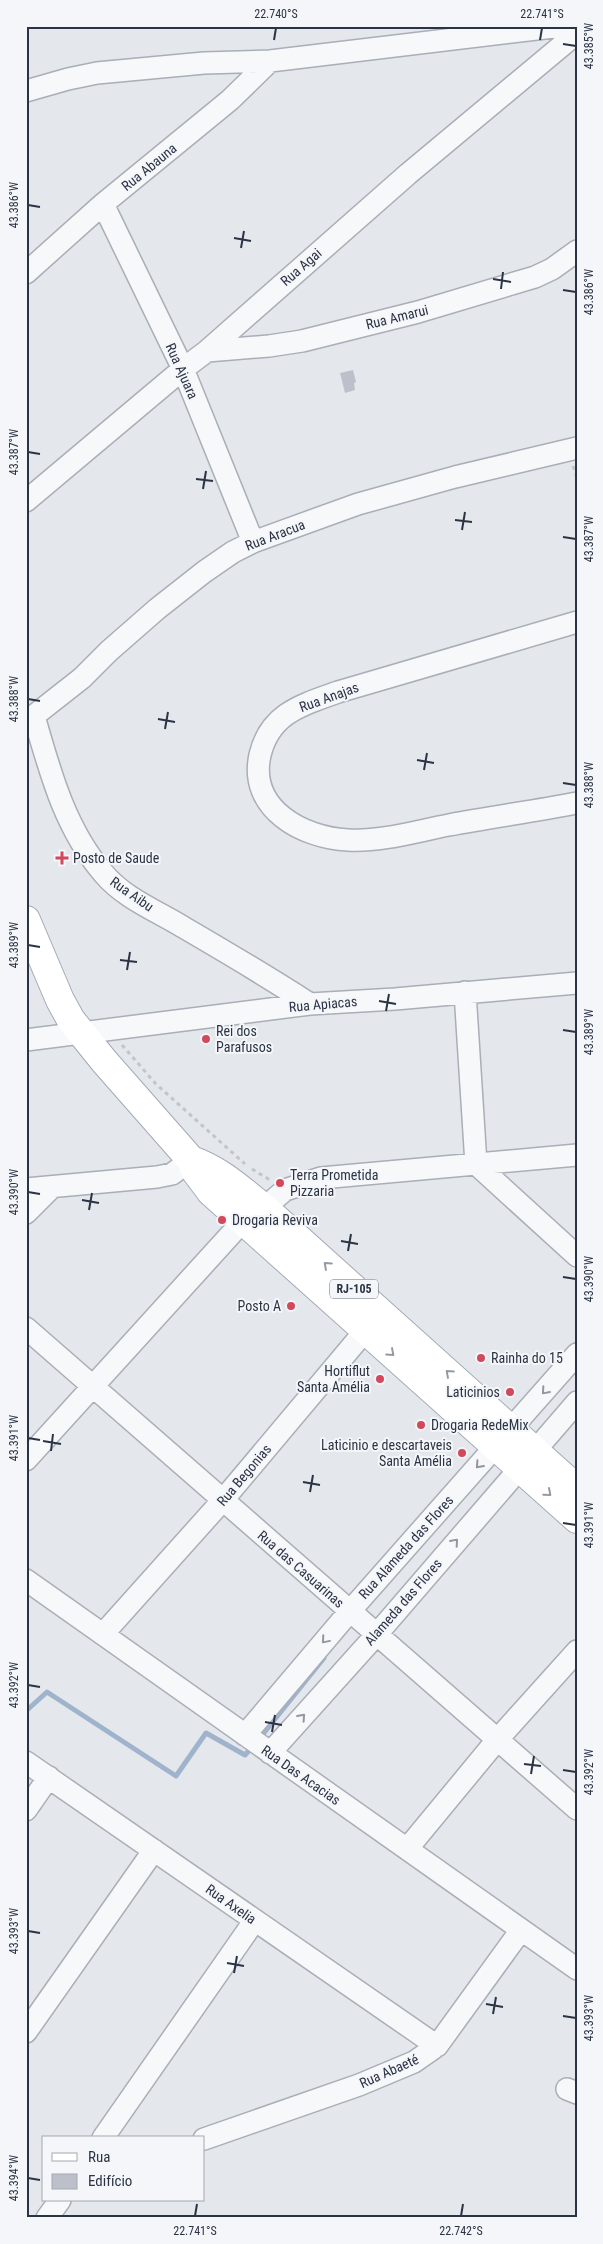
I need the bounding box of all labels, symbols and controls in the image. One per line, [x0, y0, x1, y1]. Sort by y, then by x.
text: 22.740°S [254, 7, 298, 21]
text: 22.741°S [520, 7, 564, 21]
text: 43.385°W [582, 23, 596, 69]
street label: Rua Abauna [118, 140, 180, 194]
text: 43.386°W [7, 182, 21, 228]
street label: Rua Agai [277, 245, 325, 289]
text: 43.386°W [582, 269, 596, 315]
street label: Rua Amarui [364, 302, 430, 332]
street label: Rua Ajuara [163, 341, 201, 401]
text: 43.387°W [7, 429, 21, 475]
street label: Rua Aracua [243, 516, 307, 554]
text: 43.387°W [582, 516, 596, 562]
text: 43.388°W [7, 676, 21, 722]
street label: Rua Anajas [297, 679, 361, 715]
text: 43.388°W [582, 762, 596, 808]
place label: Posto de Saude [73, 850, 160, 866]
marker: Posto de Saude [55, 851, 69, 865]
street label: Rua Aibu [107, 873, 157, 915]
text: 43.389°W [7, 922, 21, 968]
street label: Rua Apiacas [288, 993, 358, 1015]
text: 43.389°W [582, 1009, 596, 1055]
place label: Rei dos Parafusos [216, 1023, 272, 1055]
marker: Rei dos Parafusos [200, 1033, 212, 1045]
place label: Terra Prometida Pizzaria [290, 1167, 378, 1199]
text: 43.390°W [7, 1169, 21, 1215]
marker: Terra Prometida Pizzaria [274, 1177, 286, 1189]
place label: Drogaria Reviva [232, 1212, 318, 1228]
marker: Drogaria Reviva [216, 1214, 228, 1226]
text: 43.390°W [582, 1256, 596, 1302]
one-way arrow [324, 1262, 333, 1271]
road number: RJ-105 [330, 1280, 378, 1298]
place label: Posto A [238, 1298, 281, 1314]
marker: Posto A [285, 1300, 297, 1312]
one-way arrow [386, 1347, 395, 1356]
place label: Rainha do 15 [491, 1350, 563, 1366]
marker: Rainha do 15 [475, 1352, 487, 1364]
place label: Hortiflut Santa Amélia [297, 1363, 370, 1395]
one-way arrow [445, 1370, 454, 1379]
marker: Hortiflut Santa Amélia [374, 1373, 386, 1385]
place label: Laticinios [446, 1384, 500, 1400]
one-way arrow [541, 1385, 550, 1394]
marker: Laticinios [504, 1386, 516, 1398]
text: 43.391°W [7, 1415, 21, 1461]
place label: Drogaria RedeMix [431, 1417, 529, 1433]
marker: Drogaria RedeMix [415, 1419, 427, 1431]
place label: Laticinio e descartaveis Santa Amélia [321, 1437, 452, 1469]
street label: Rua Begonias [214, 1441, 274, 1509]
marker: Laticinio e descartaveis Santa Amélia [456, 1447, 468, 1459]
one-way arrow [475, 1460, 484, 1469]
one-way arrow [542, 1487, 551, 1495]
street label: Rua Alameda das Flores [355, 1492, 457, 1602]
text: 43.391°W [582, 1502, 596, 1548]
street label: Rua das Casuarinas [255, 1527, 347, 1611]
one-way arrow [450, 1538, 459, 1547]
street label: Alameda das Flores [361, 1555, 445, 1649]
one-way arrow [323, 1634, 331, 1643]
text: 43.392°W [7, 1662, 21, 1708]
one-way arrow [297, 1713, 306, 1722]
street label: Rua Das Acacias [259, 1742, 343, 1808]
text: 43.392°W [582, 1749, 596, 1795]
street label: Rua Axelia [203, 1881, 259, 1927]
text: 43.393°W [7, 1908, 21, 1954]
text: 43.393°W [582, 1995, 596, 2041]
street label: Rua Abaeté [357, 2051, 421, 2091]
legend [42, 2136, 205, 2202]
text: Rua [88, 2148, 110, 2166]
text: 43.394°W [7, 2155, 21, 2201]
text: Edifício [88, 2172, 132, 2190]
text: 22.741°S [173, 2224, 217, 2238]
text: 22.742°S [439, 2224, 483, 2238]

